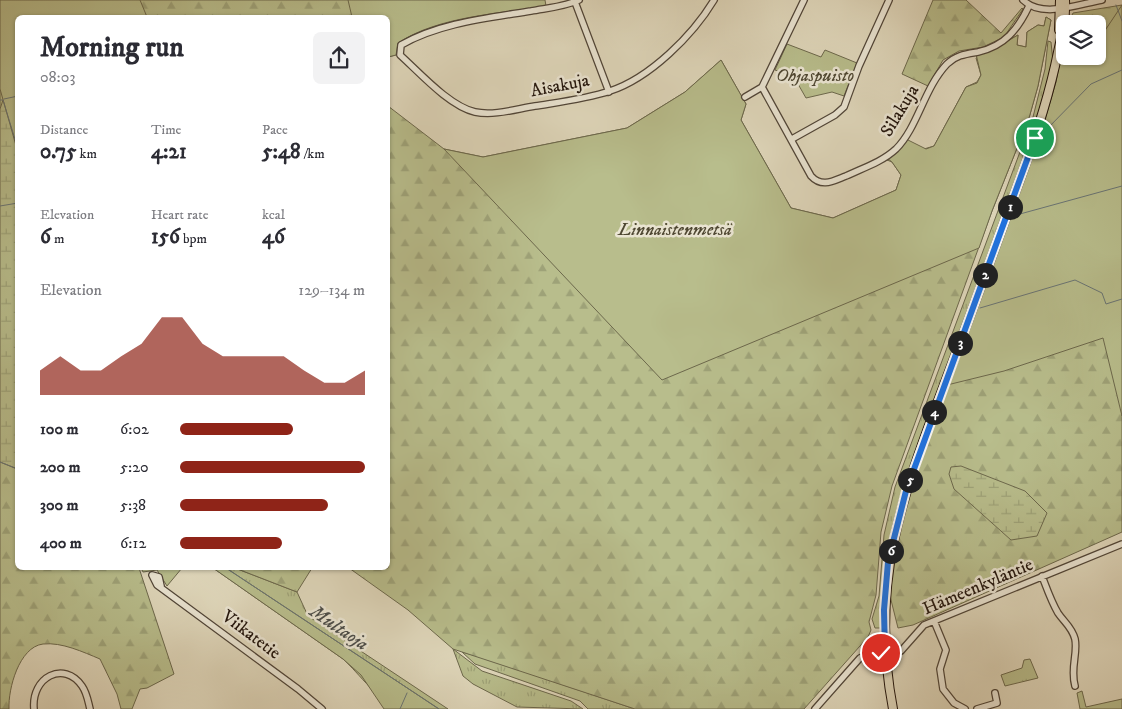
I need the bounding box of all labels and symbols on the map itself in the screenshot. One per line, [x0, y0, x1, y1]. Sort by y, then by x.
park label: Ohjaspuisto [776, 65, 854, 87]
street label: Aisakuja [529, 69, 592, 102]
street label: Silakuja [876, 81, 924, 141]
pin [1014, 117, 1056, 159]
pin: 1 [998, 194, 1022, 220]
park label: Linnaistenmetsä [617, 219, 733, 241]
pin: 2 [972, 262, 998, 288]
pin: 3 [948, 330, 972, 356]
pin: 4 [922, 400, 946, 424]
pin: 5 [898, 468, 922, 492]
pin: 6 [878, 538, 904, 564]
street label: Hämeenkyläntie [919, 554, 1037, 620]
water label: Multaoja [304, 599, 373, 656]
street label: Viikatetie [216, 605, 285, 664]
pin [860, 632, 902, 674]

